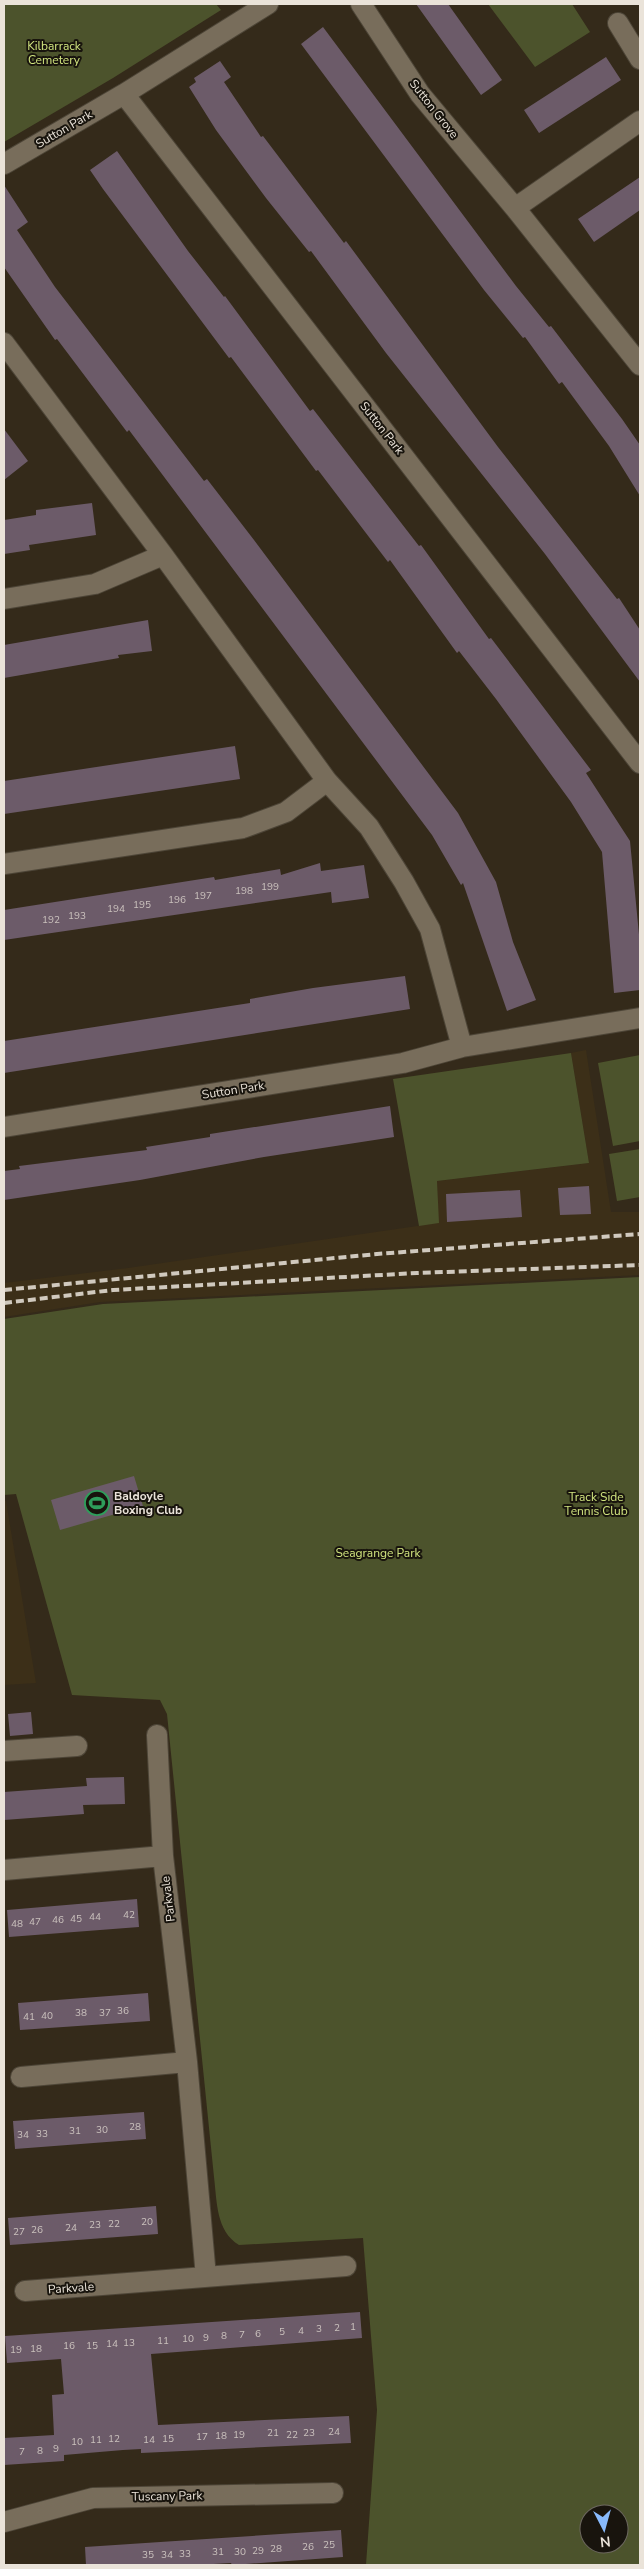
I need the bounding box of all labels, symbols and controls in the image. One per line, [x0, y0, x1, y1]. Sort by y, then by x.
park label: Kilbarrack Cemetery [27, 38, 82, 68]
street label: Sutton Grove [406, 76, 462, 142]
street label: Sutton Park [33, 106, 96, 152]
street label: Sutton Park [356, 398, 408, 458]
house number: 199 [261, 880, 279, 894]
house number: 198 [235, 884, 253, 898]
house number: 197 [194, 889, 212, 903]
house number: 196 [168, 893, 186, 907]
house number: 195 [133, 898, 151, 912]
house number: 194 [107, 902, 125, 916]
house number: 193 [68, 909, 86, 923]
house number: 192 [42, 913, 60, 927]
street label: Sutton Park [201, 1077, 266, 1103]
place label: Baldoyle Boxing Club [114, 1488, 182, 1518]
park label: Track Side Tennis Club [564, 1489, 628, 1519]
sports icon: Baldoyle Boxing Club [84, 1490, 110, 1516]
park label: Seagrange Park [335, 1545, 422, 1561]
street label: Parkvale [157, 1875, 179, 1923]
house number: 42 [123, 1908, 135, 1922]
house number: 44 [89, 1910, 101, 1924]
house number: 45 [70, 1912, 82, 1926]
house number: 46 [52, 1913, 64, 1927]
house number: 47 [29, 1915, 41, 1929]
house number: 48 [11, 1917, 23, 1931]
house number: 36 [117, 2004, 129, 2018]
house number: 38 [75, 2006, 87, 2020]
house number: 37 [99, 2006, 111, 2020]
house number: 40 [41, 2009, 53, 2023]
house number: 41 [23, 2010, 35, 2024]
house number: 28 [129, 2120, 141, 2134]
house number: 30 [96, 2123, 108, 2137]
house number: 31 [69, 2124, 81, 2138]
house number: 33 [36, 2127, 48, 2141]
house number: 34 [17, 2128, 29, 2142]
house number: 20 [141, 2215, 153, 2229]
house number: 22 [108, 2217, 120, 2231]
house number: 23 [89, 2218, 101, 2232]
house number: 24 [65, 2221, 77, 2235]
house number: 26 [31, 2223, 43, 2237]
house number: 27 [13, 2225, 25, 2239]
street label: Parkvale [47, 2278, 95, 2298]
house number: 1 [350, 2320, 356, 2334]
house number: 2 [334, 2321, 340, 2335]
house number: 3 [316, 2322, 322, 2336]
house number: 4 [298, 2324, 304, 2338]
house number: 5 [279, 2325, 285, 2339]
house number: 6 [255, 2327, 261, 2341]
house number: 7 [239, 2328, 245, 2342]
house number: 8 [221, 2329, 227, 2343]
house number: 9 [203, 2331, 209, 2345]
house number: 10 [182, 2332, 194, 2346]
house number: 11 [157, 2334, 169, 2348]
house number: 13 [123, 2336, 135, 2350]
house number: 14 [106, 2337, 118, 2351]
house number: 16 [63, 2339, 75, 2353]
house number: 15 [86, 2339, 98, 2353]
house number: 18 [30, 2342, 42, 2356]
house number: 19 [10, 2343, 22, 2357]
house number: 24 [328, 2425, 340, 2439]
house number: 21 [267, 2426, 279, 2440]
house number: 23 [303, 2426, 315, 2440]
house number: 19 [233, 2428, 245, 2442]
house number: 22 [286, 2428, 298, 2442]
house number: 18 [215, 2429, 227, 2443]
house number: 17 [196, 2430, 208, 2444]
house number: 12 [108, 2432, 120, 2446]
house number: 15 [162, 2432, 174, 2446]
house number: 11 [90, 2433, 102, 2447]
house number: 14 [143, 2433, 155, 2447]
house number: 10 [71, 2435, 83, 2449]
house number: 9 [53, 2442, 59, 2456]
house number: 8 [37, 2444, 43, 2458]
house number: 7 [19, 2445, 25, 2459]
street label: Tuscany Park [132, 2487, 203, 2505]
north arrow [579, 2504, 629, 2554]
text: N [599, 2531, 612, 2551]
house number: 25 [323, 2538, 335, 2552]
house number: 26 [302, 2540, 314, 2554]
house number: 28 [270, 2542, 282, 2556]
house number: 29 [252, 2544, 264, 2558]
house number: 31 [212, 2545, 224, 2559]
house number: 30 [234, 2545, 246, 2559]
house number: 33 [179, 2547, 191, 2561]
house number: 35 [142, 2548, 154, 2562]
house number: 34 [161, 2548, 173, 2562]

